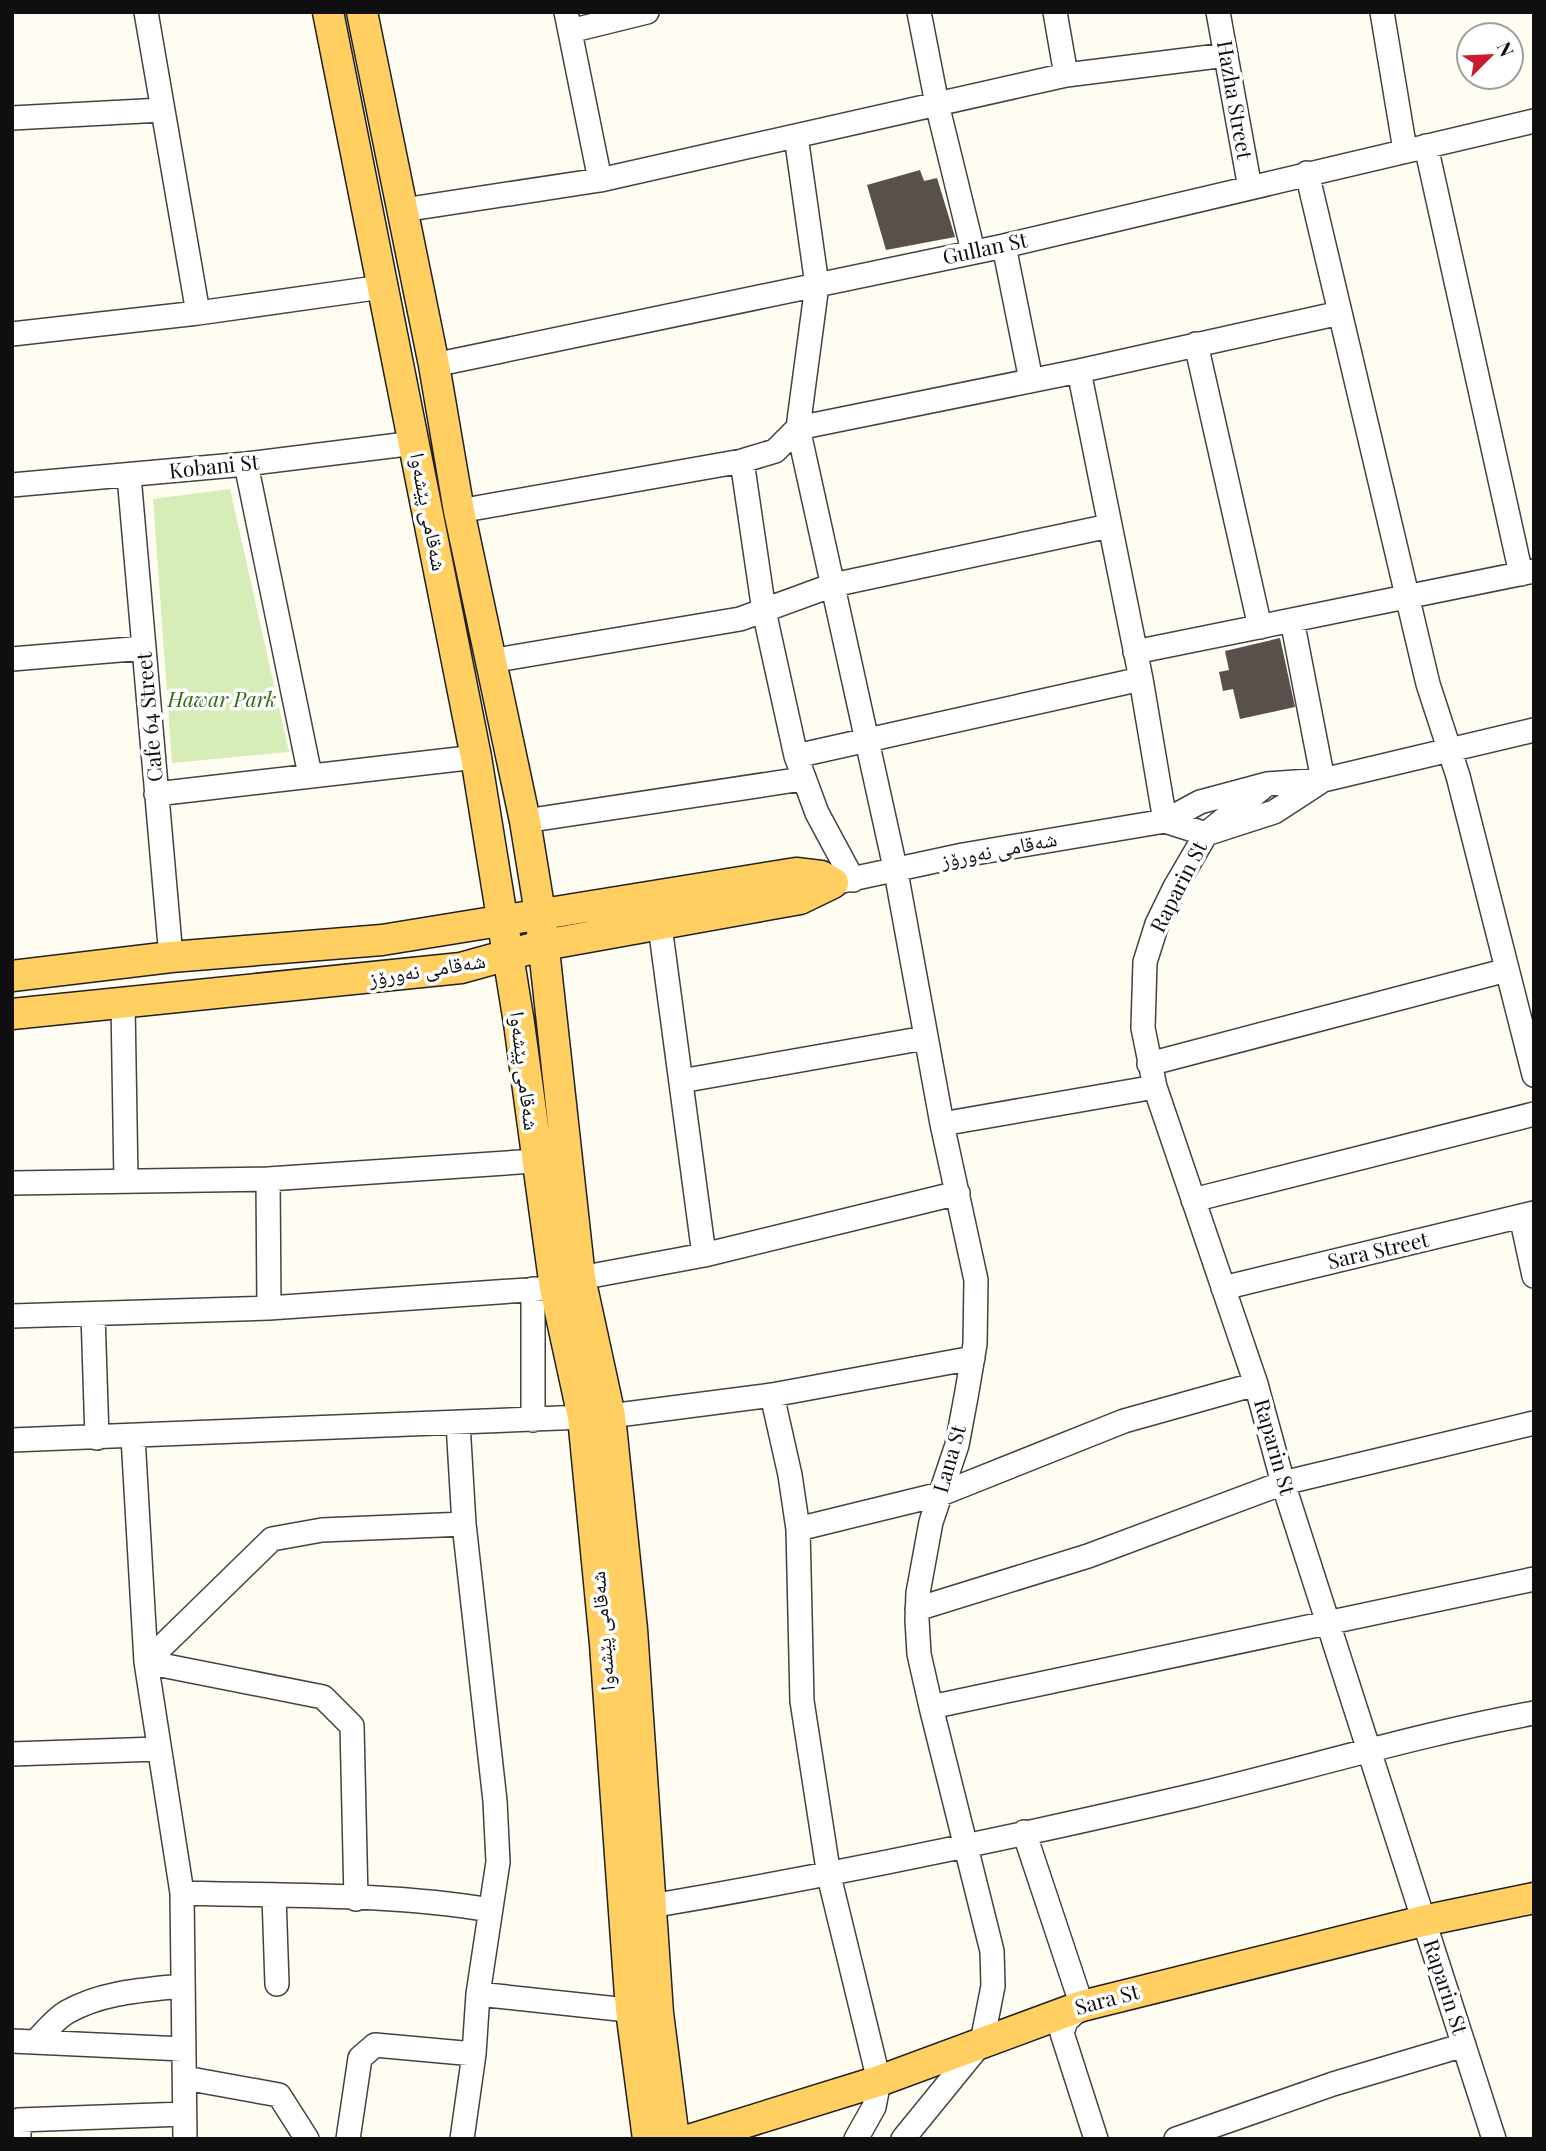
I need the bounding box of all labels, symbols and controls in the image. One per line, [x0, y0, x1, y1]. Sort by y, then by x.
north arrow [1455, 21, 1525, 91]
text: N [1492, 37, 1521, 60]
street label: Hazha Street [1212, 38, 1260, 162]
street label: Gullan St [940, 224, 1030, 270]
street label: Kobani St [167, 446, 261, 484]
street label: شەقامی پێشەوا [404, 450, 455, 573]
street label: Cafe 64 Street [128, 651, 168, 783]
park label: Hawar Park [167, 684, 277, 712]
street label: شەقامی نەورۆز [937, 823, 1059, 874]
street label: Raparin St [1142, 835, 1212, 936]
street label: شەقامی نەورۆز [365, 945, 487, 992]
street label: شەقامی پێشەوا [504, 1010, 547, 1132]
street label: Sara Street [1324, 1224, 1431, 1274]
street label: Raparin St [1249, 1395, 1303, 1498]
street label: Lana St [925, 1421, 971, 1496]
street label: شەقامی پێشەوا [582, 1570, 621, 1692]
street label: Raparin St [1418, 1935, 1476, 2038]
street label: Sara St [1071, 1976, 1142, 2020]

